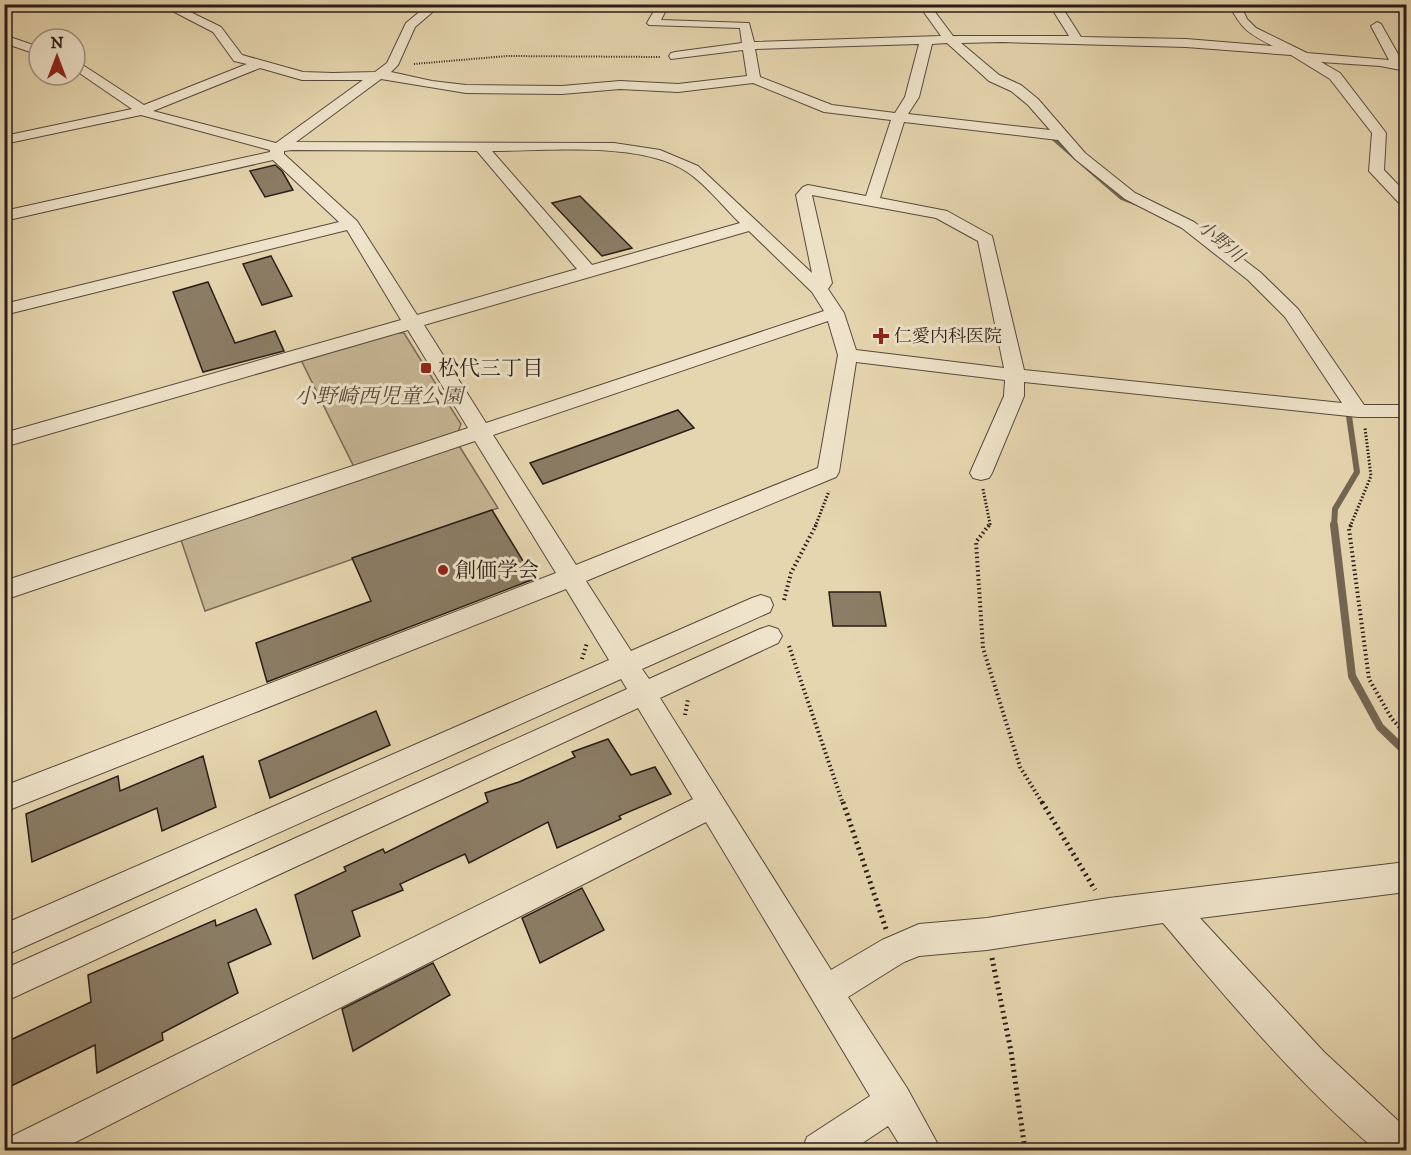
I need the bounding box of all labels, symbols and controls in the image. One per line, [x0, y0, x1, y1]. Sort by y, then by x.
north arrow [27, 27, 87, 87]
text: N [50, 33, 64, 53]
water label: 小野川 [1193, 216, 1250, 269]
place label: 仁愛内科医院 [894, 326, 1002, 348]
marker: 仁愛内科医院 [872, 327, 890, 345]
place label: 松代三丁目 [438, 356, 543, 382]
marker: 松代三丁目 [419, 361, 433, 375]
park label: 小野崎西児童公園 [295, 384, 466, 410]
place label: 創価学会 [455, 558, 539, 584]
marker: 創価学会 [436, 563, 450, 577]

